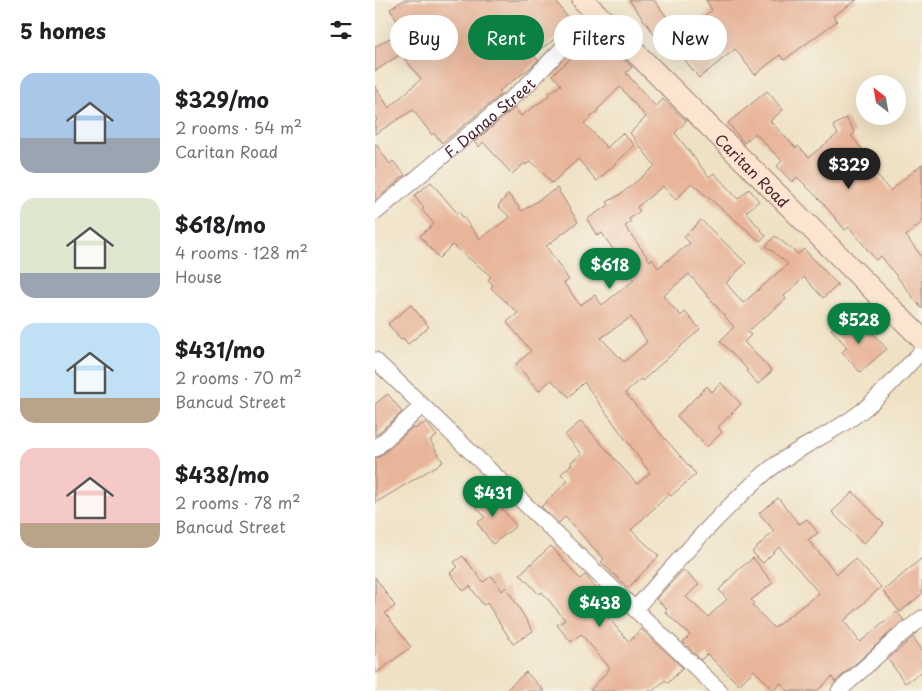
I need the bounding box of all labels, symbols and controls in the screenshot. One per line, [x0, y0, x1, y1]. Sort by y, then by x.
text: 5 homes [20, 14, 106, 46]
chip: Buy [390, 15, 458, 60]
chip: Rent [468, 15, 544, 60]
chip: Filters [554, 15, 643, 60]
chip: New [653, 15, 727, 60]
icon: filters [327, 16, 355, 44]
street label: F. Danao Street [438, 72, 540, 162]
north arrow [856, 75, 906, 125]
map controls [856, 75, 906, 125]
text: $329/mo [175, 83, 269, 115]
icon: home [60, 93, 120, 153]
text: 2 rooms · 54 m² [175, 115, 302, 139]
street label: Caritan Road [710, 127, 795, 212]
text: Caritan Road [175, 139, 278, 163]
pin: $329 [819, 148, 879, 190]
text: $329 [828, 152, 870, 176]
text: $618/mo [175, 208, 266, 240]
icon: home [60, 218, 120, 278]
text: 4 rooms · 128 m² [175, 240, 308, 264]
pin: $618 [580, 248, 640, 290]
text: $618 [591, 252, 629, 276]
text: House [175, 264, 222, 288]
pin: $528 [829, 302, 889, 345]
text: $528 [838, 307, 880, 331]
text: $431/mo [175, 333, 265, 365]
icon: home [60, 343, 120, 403]
text: 2 rooms · 70 m² [175, 365, 302, 389]
text: Bancud Street [175, 389, 286, 413]
text: $438/mo [175, 458, 269, 490]
icon: home [60, 468, 120, 528]
pin: $431 [463, 476, 523, 518]
text: $431 [474, 480, 512, 504]
text: 2 rooms · 78 m² [175, 490, 301, 514]
text: Bancud Street [175, 514, 286, 538]
pin: $438 [570, 586, 630, 628]
text: $438 [579, 590, 621, 614]

